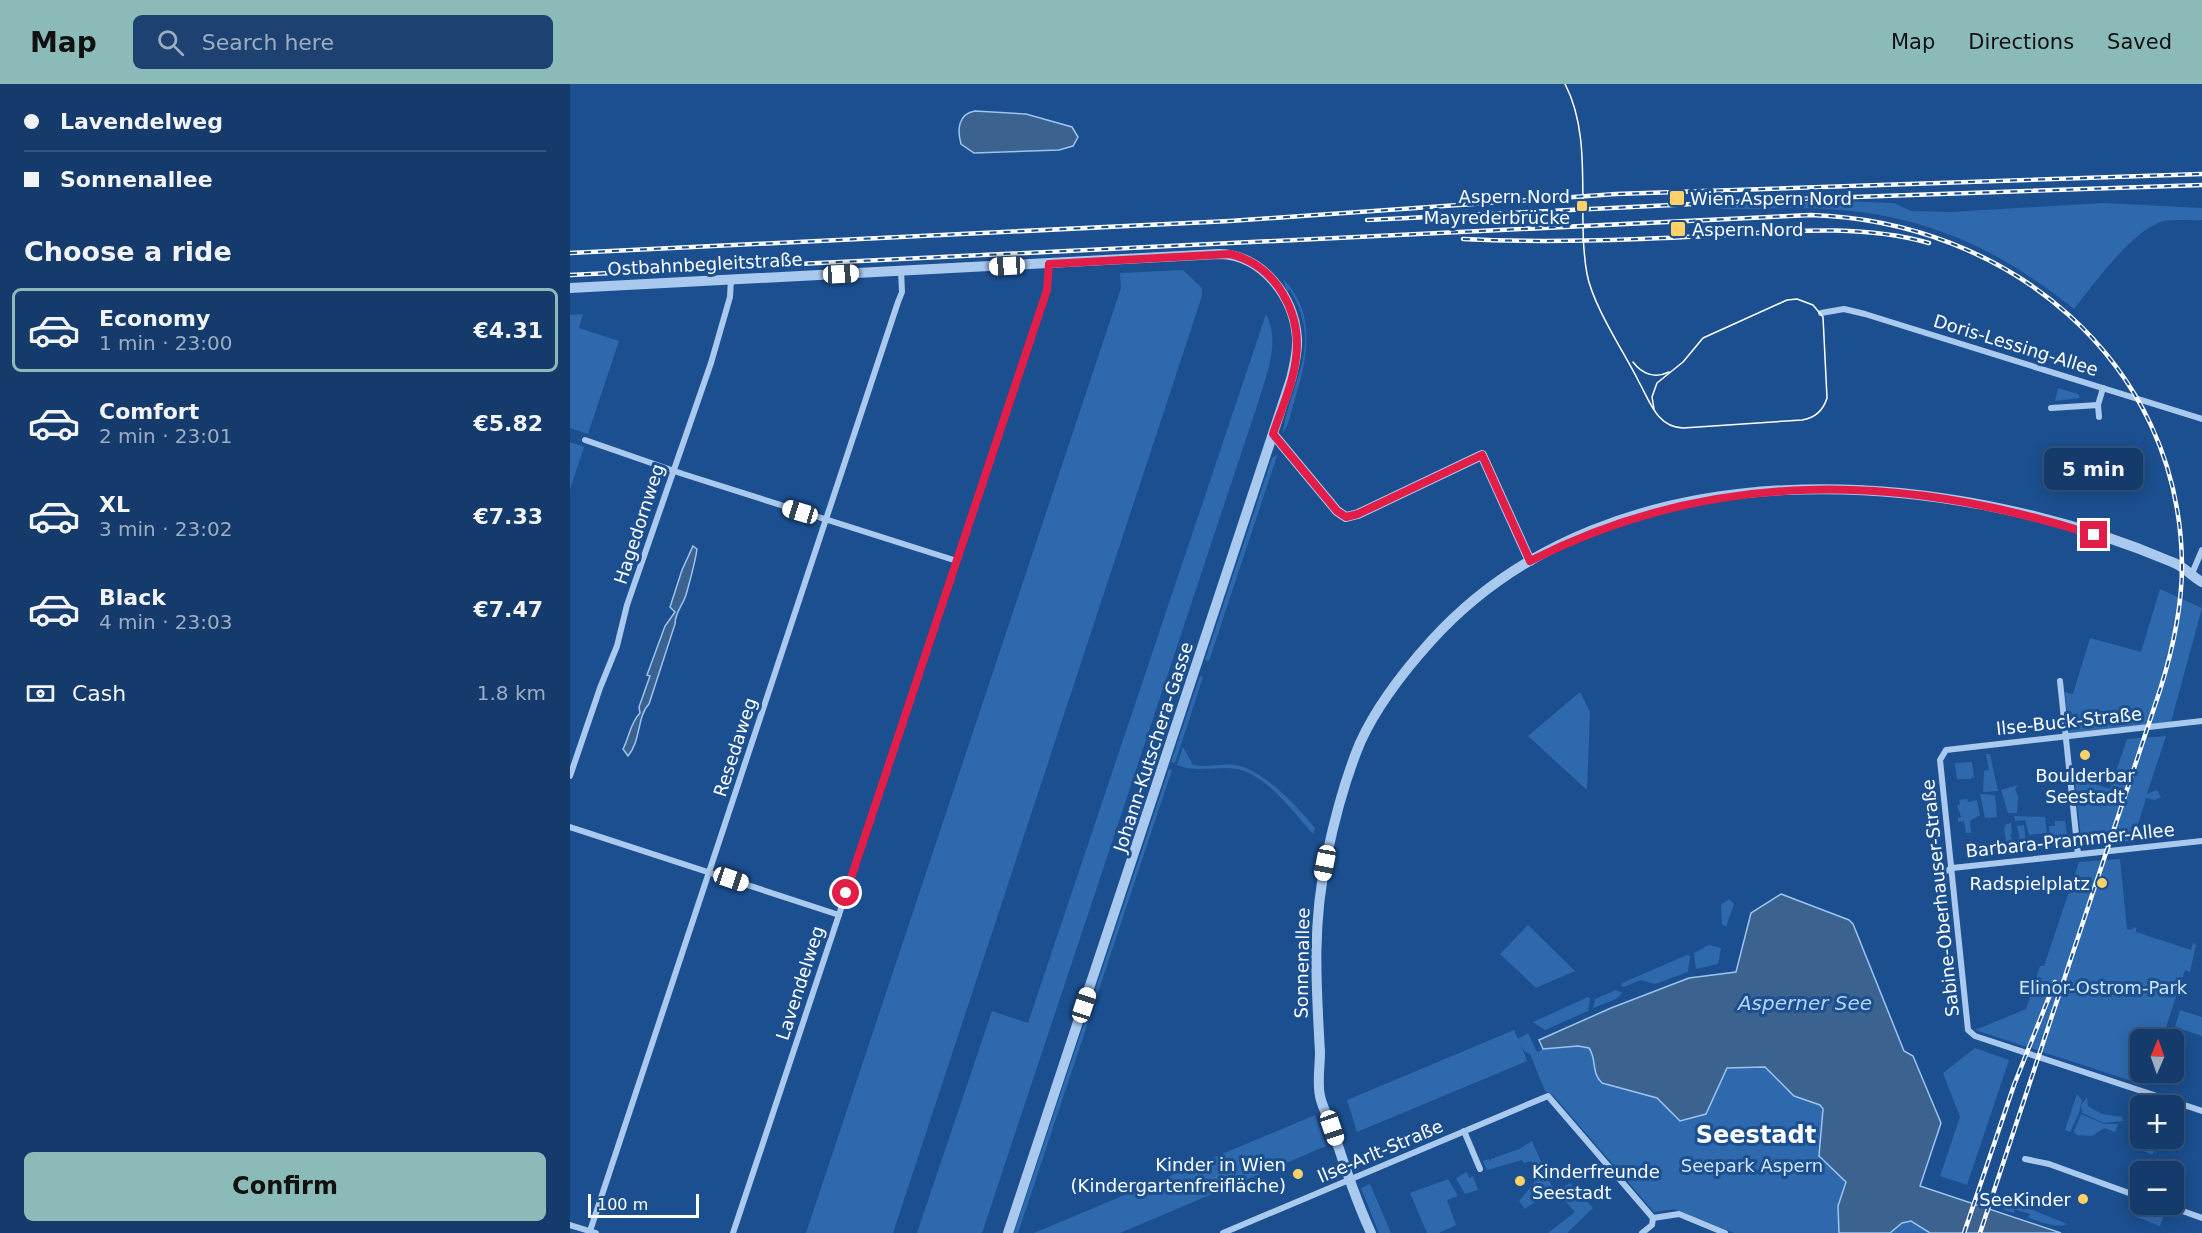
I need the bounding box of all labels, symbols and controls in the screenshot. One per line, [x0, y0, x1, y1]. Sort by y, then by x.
search box [133, 15, 553, 69]
text: Map [30, 26, 97, 59]
icon: search [154, 26, 187, 59]
text: Search here [202, 30, 334, 55]
text: Map [1891, 30, 1935, 54]
text: Directions [1968, 30, 2074, 54]
text: Saved [2107, 30, 2172, 54]
text: Lavendelweg [60, 109, 223, 134]
text: Sonnenallee [60, 167, 213, 192]
place label: Aspern Nord Mayrederbrücke [1424, 186, 1570, 228]
place label: Wien Aspern Nord [1690, 188, 1852, 209]
marker: Wien Aspern Nord [1668, 189, 1686, 207]
marker: Aspern Nord Mayrederbrücke [1575, 199, 1589, 213]
place label: Aspern Nord [1692, 219, 1803, 240]
marker: Aspern Nord [1669, 220, 1687, 238]
text: Choose a ride [24, 236, 232, 267]
street label: Ostbahnbegleitstraße [607, 248, 803, 280]
car [989, 256, 1025, 276]
car [823, 264, 859, 284]
icon: car [27, 303, 81, 357]
text: Economy [99, 306, 210, 331]
street label: Doris-Lessing-Allee [1931, 310, 2101, 380]
text: €4.31 [473, 318, 543, 343]
text: 1 min · 23:00 [99, 331, 233, 355]
icon: car [27, 396, 81, 450]
text: Comfort [99, 399, 199, 424]
text: €5.82 [473, 411, 543, 436]
text: 2 min · 23:01 [99, 424, 233, 448]
callout: 5 min [2044, 448, 2144, 490]
text: 5 min [2062, 457, 2125, 481]
street label: Hagedornweg [610, 461, 668, 587]
icon: car [27, 489, 81, 543]
text: XL [99, 492, 130, 517]
car [780, 498, 820, 526]
text: €7.33 [473, 504, 543, 529]
text: 3 min · 23:02 [99, 517, 233, 541]
route end [2080, 521, 2107, 548]
icon: car [27, 582, 81, 636]
text: Black [99, 585, 166, 610]
text: €7.47 [473, 597, 543, 622]
text: 4 min · 23:03 [99, 610, 233, 634]
street label: Johann-Kutschera-Gasse [1109, 639, 1197, 856]
icon: cash [24, 677, 57, 710]
text: Cash [72, 681, 126, 706]
text: 1.8 km [477, 681, 546, 705]
street label: Resedaweg [709, 695, 761, 799]
street label: Ilse-Buck-Straße [1995, 703, 2143, 739]
marker: Boulderbar Seestadt [2078, 748, 2092, 762]
place label: Boulderbar Seestadt [2035, 765, 2135, 807]
street label: Sabine-Oberhauser-Straße [1917, 778, 1963, 1018]
street label: Barbara-Prammer-Allee [1964, 819, 2176, 861]
car [1313, 844, 1337, 882]
car [711, 865, 751, 893]
place label: Radspielplatz [1970, 873, 2090, 894]
marker: Radspielplatz [2095, 876, 2109, 890]
route start [832, 879, 859, 906]
street label: Sonnenallee [1291, 907, 1313, 1019]
street label: Lavendelweg [772, 923, 828, 1043]
park label: Elinor-Ostrom-Park [2019, 977, 2188, 998]
car [1070, 985, 1098, 1025]
water label: Asperner See [1736, 991, 1872, 1015]
north arrow [2130, 1029, 2184, 1083]
map controls [2130, 1029, 2184, 1215]
button: + [2130, 1095, 2184, 1149]
car [1318, 1108, 1346, 1148]
street label: Ilse-Arlt-Straße [1314, 1115, 1446, 1187]
district label: Seestadt [1696, 1121, 1816, 1149]
button: Confirm [24, 1152, 546, 1221]
place label: Kinder in Wien (Kindergartenfreifläche) [1071, 1154, 1286, 1196]
park label: Seepark Aspern [1681, 1155, 1823, 1176]
place label: Kinderfreunde Seestadt [1532, 1161, 1660, 1203]
button: − [2130, 1161, 2184, 1215]
marker: Kinder in Wien (Kindergartenfreifläche) [1291, 1167, 1305, 1181]
marker: Kinderfreunde Seestadt [1513, 1174, 1527, 1188]
place label: SeeKinder [1979, 1189, 2072, 1210]
scale bar [588, 1191, 699, 1218]
marker: SeeKinder [2076, 1192, 2090, 1206]
text: 100 m [597, 1195, 648, 1214]

